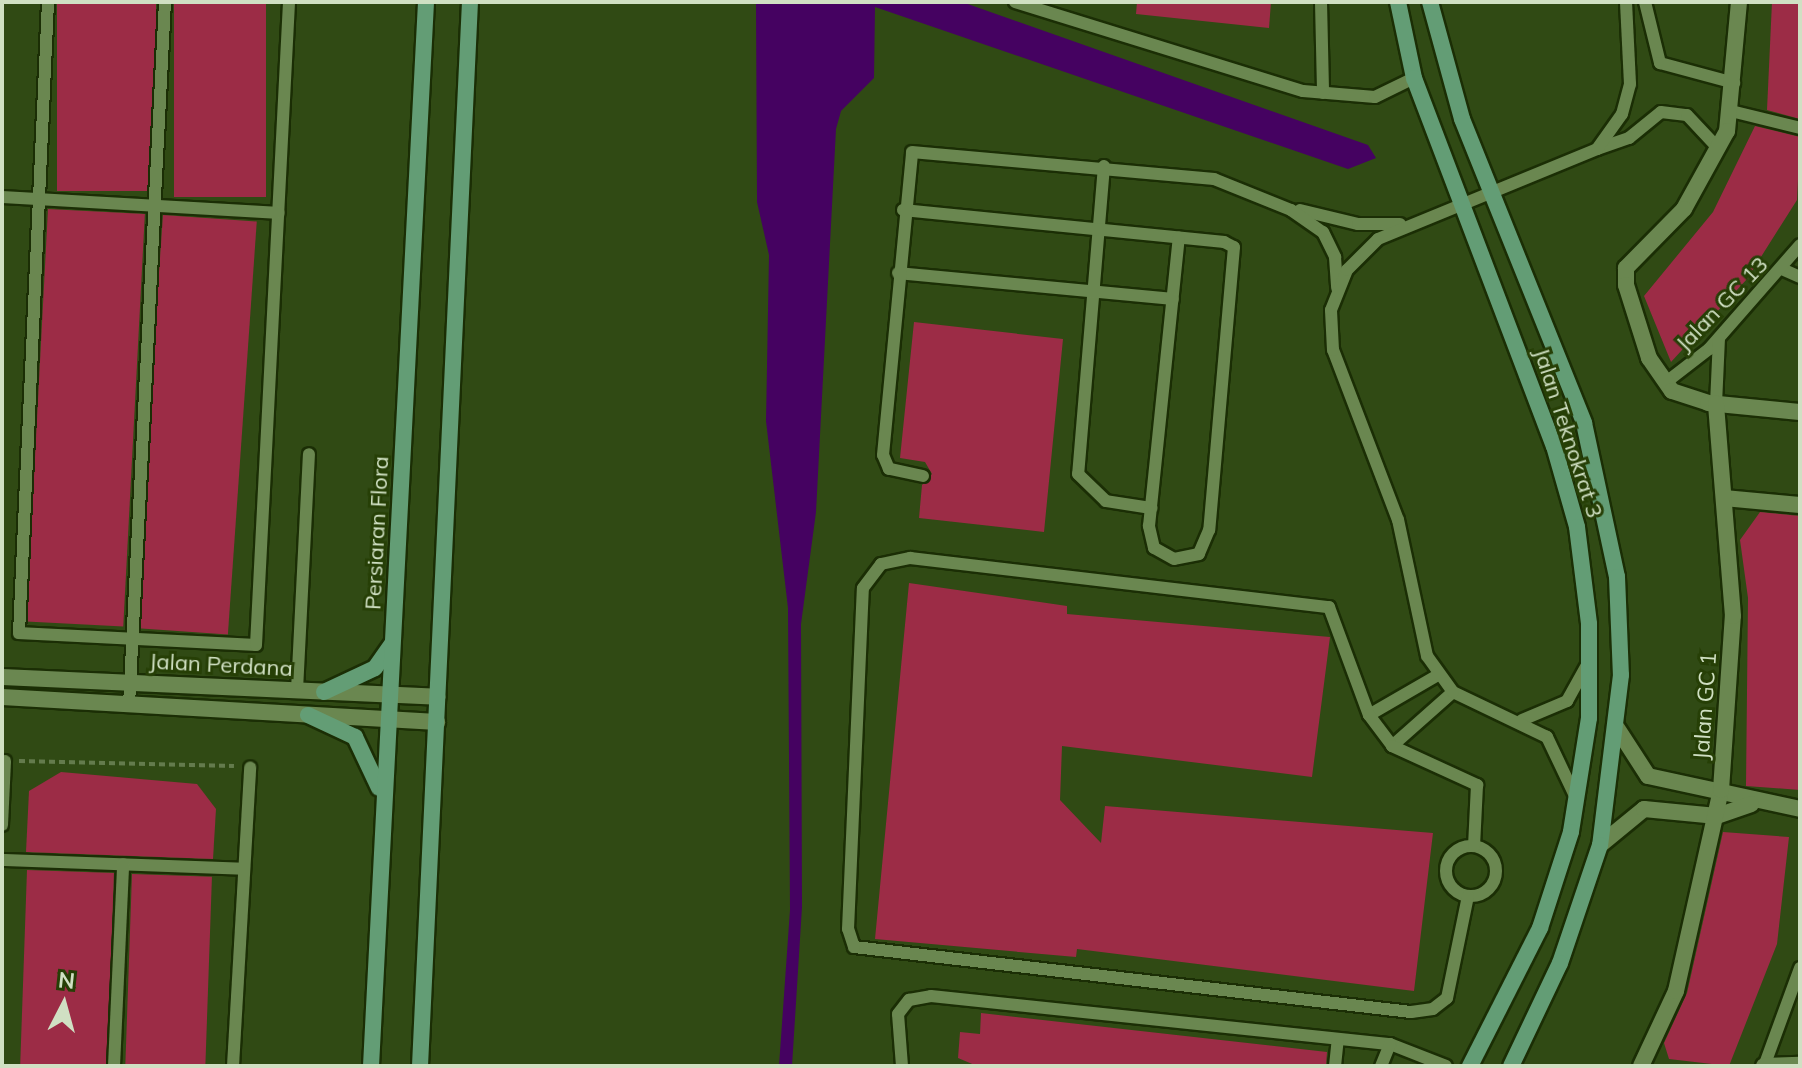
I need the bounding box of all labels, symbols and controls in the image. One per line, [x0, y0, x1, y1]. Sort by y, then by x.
street label: Jalan GC 13 [1671, 251, 1773, 357]
street label: Jalan Teknokrat 3 [1528, 345, 1608, 521]
street label: Persiaran Flora [360, 455, 394, 611]
street label: Jalan Perdana [149, 648, 293, 682]
street label: Jalan GC 1 [1688, 651, 1722, 761]
north arrow [24, 964, 104, 1044]
text: N [57, 965, 76, 995]

